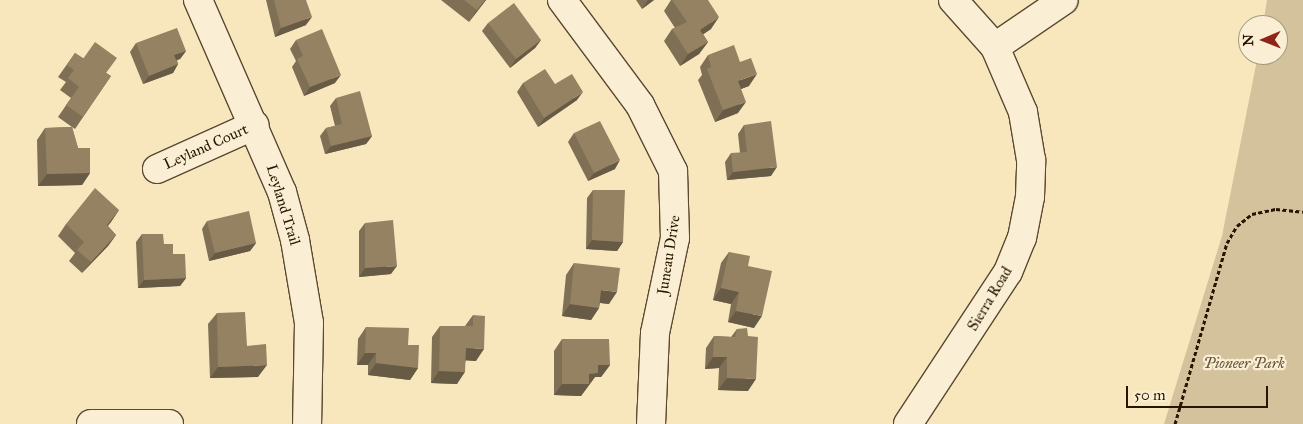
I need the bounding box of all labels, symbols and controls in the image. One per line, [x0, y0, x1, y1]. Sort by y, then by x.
north arrow [1238, 15, 1288, 65]
text: N [1240, 34, 1257, 46]
street label: Leyland Court [161, 120, 251, 174]
street label: Leyland Trail [262, 162, 304, 248]
street label: Juneau Drive [654, 214, 684, 296]
street label: Sierra Road [964, 264, 1016, 334]
park label: Pioneer Park [1203, 355, 1285, 373]
scale bar [1128, 376, 1270, 408]
text: 50 m [1134, 386, 1166, 404]

